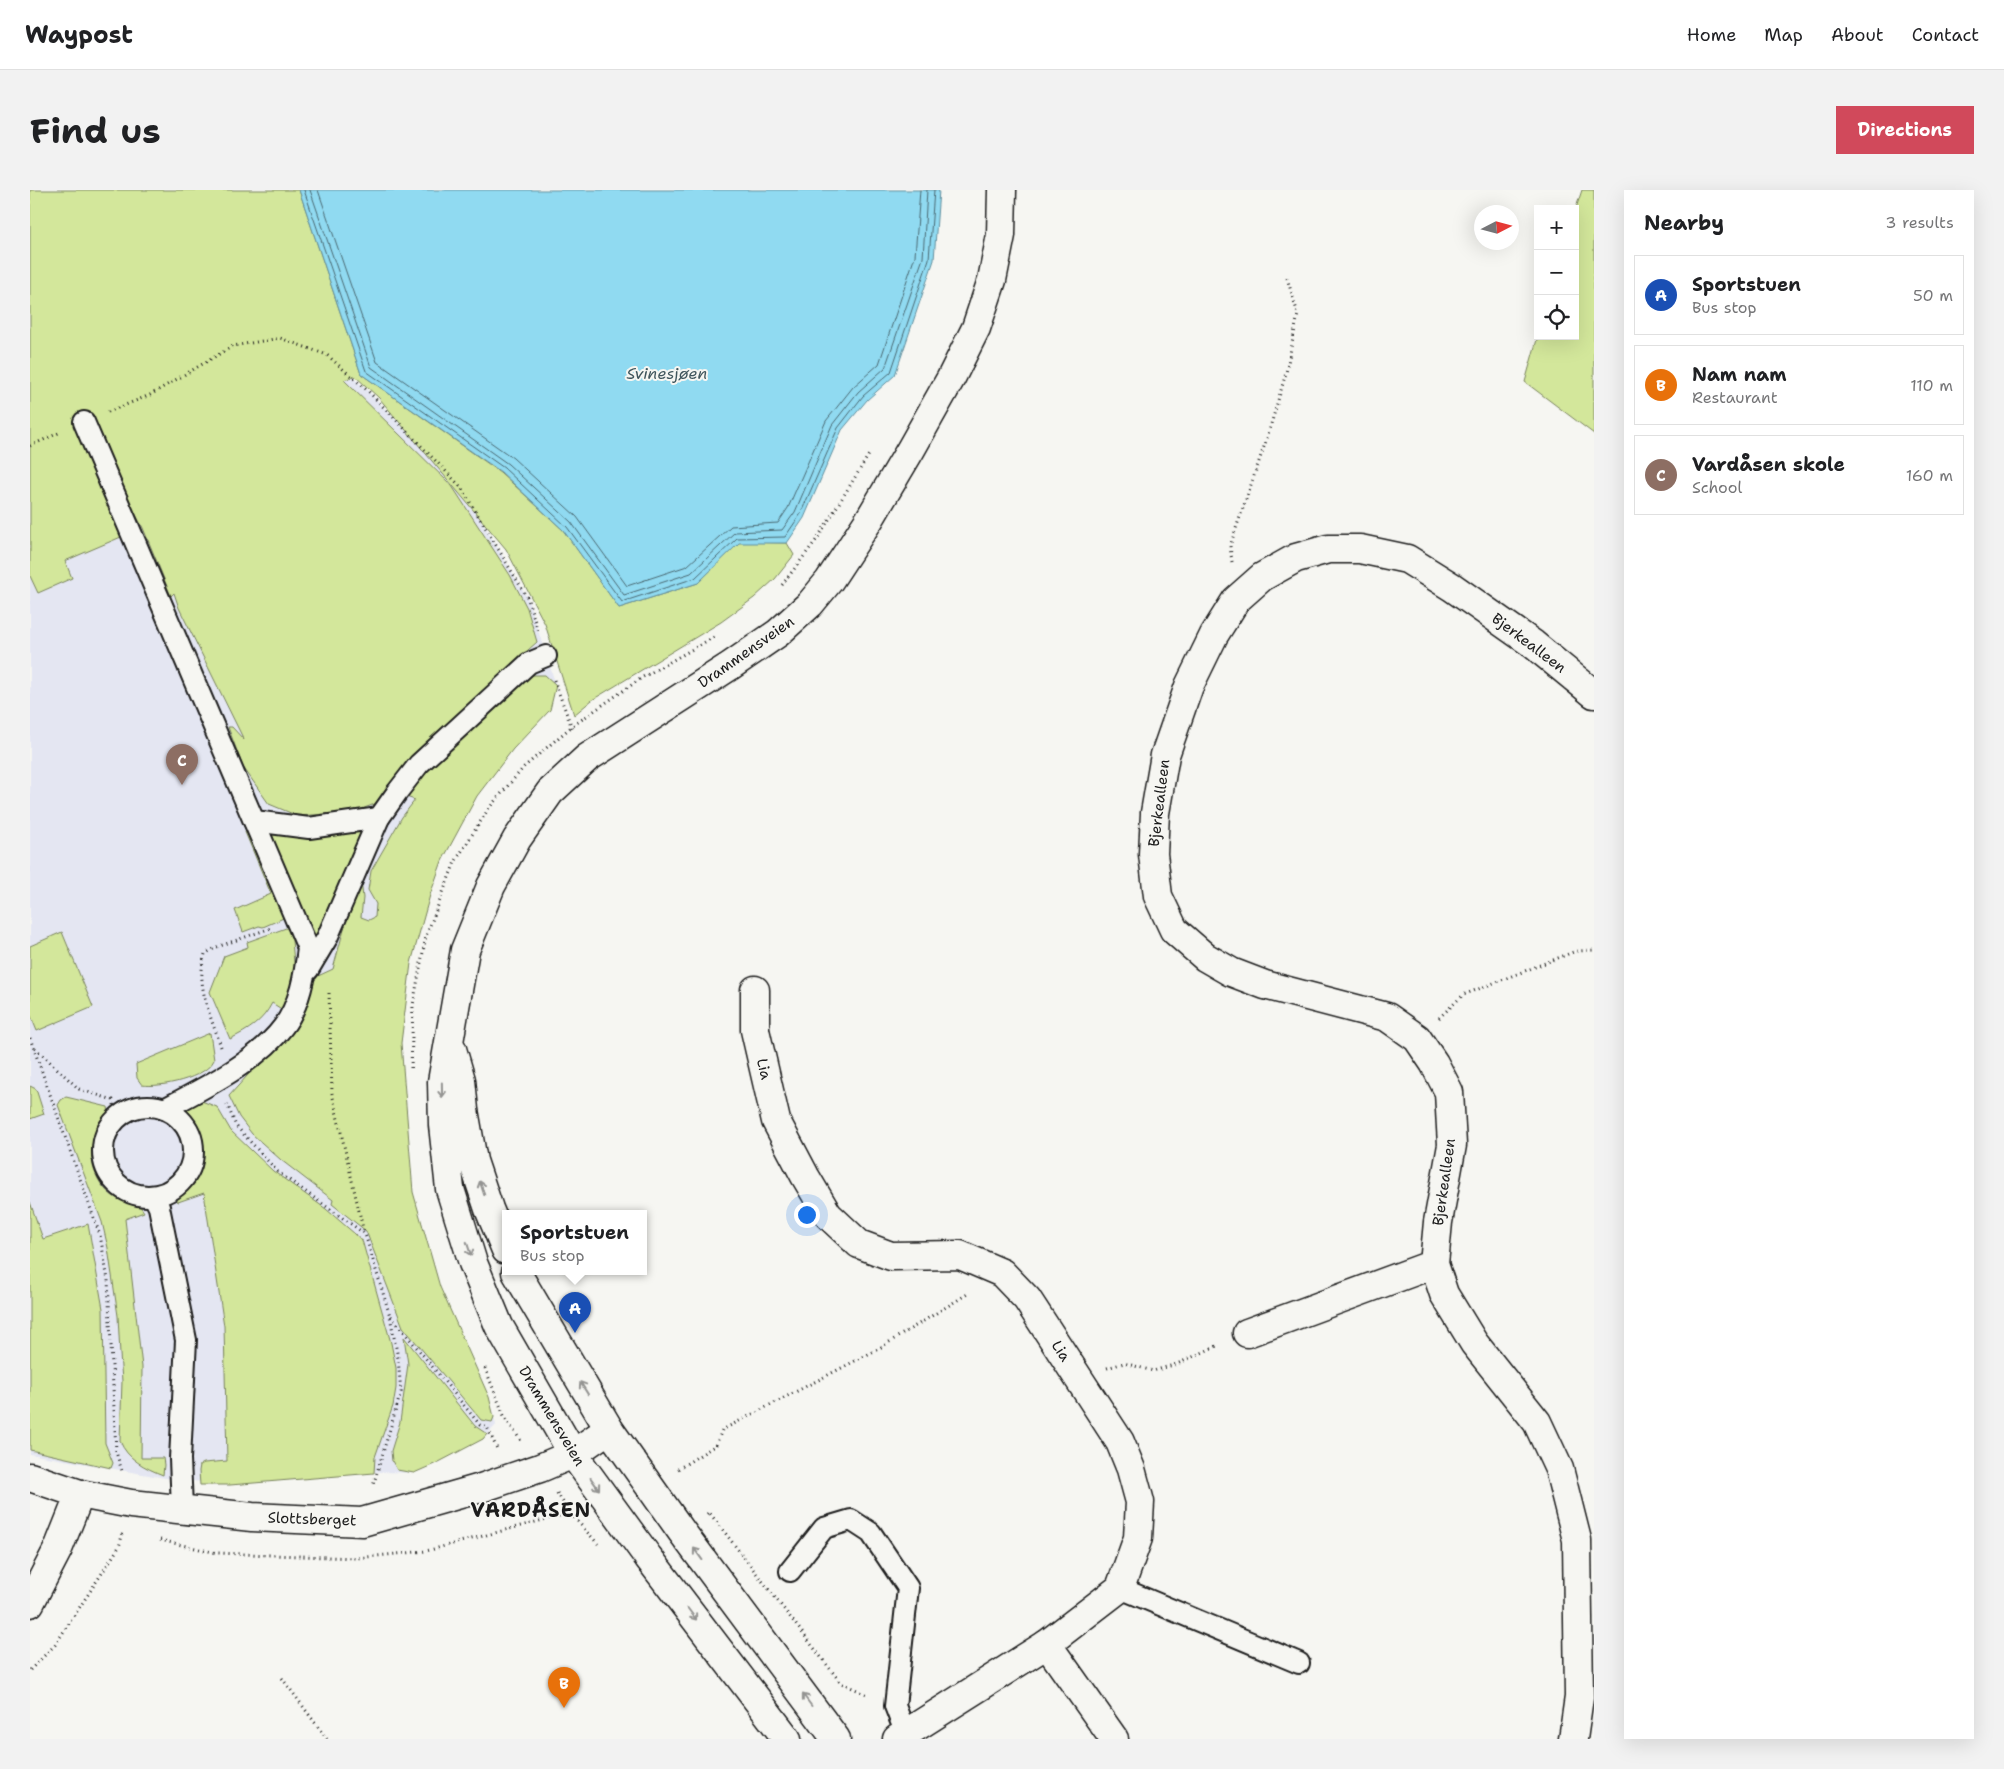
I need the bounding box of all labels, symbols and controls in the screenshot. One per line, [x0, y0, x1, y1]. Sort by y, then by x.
text: Waypost [25, 19, 133, 51]
text: Home [1687, 23, 1736, 47]
text: Map [1764, 23, 1803, 47]
text: About [1831, 23, 1884, 47]
text: Contact [1912, 23, 1979, 47]
button: Directions [1836, 106, 1974, 154]
text: Find us [30, 107, 161, 154]
north arrow [1474, 205, 1519, 250]
map controls [1534, 205, 1579, 340]
button: + [1534, 205, 1579, 250]
text: Nearby [1644, 209, 1724, 237]
text: 3 results [1885, 212, 1954, 233]
button: − [1534, 250, 1579, 295]
text: Sportstuen [1692, 272, 1801, 297]
text: A [1655, 285, 1667, 306]
text: 50 m [1913, 285, 1953, 306]
button: locate [1534, 295, 1579, 340]
text: Bus stop [1692, 297, 1757, 318]
text: Nam nam [1692, 362, 1787, 387]
water label: Svinesjøen [627, 363, 707, 384]
text: B [1656, 375, 1666, 396]
text: 110 m [1910, 375, 1953, 396]
text: Restaurant [1692, 387, 1778, 408]
text: Vardåsen skole [1692, 452, 1845, 477]
text: C [1656, 465, 1666, 486]
text: 160 m [1906, 465, 1953, 486]
text: School [1692, 477, 1742, 498]
street label: Bjerkealleen [1488, 608, 1570, 678]
street label: Drammensveien [694, 611, 798, 693]
pin: C [166, 744, 198, 785]
street label: Bjerkealleen [1144, 758, 1174, 848]
street label: Lia [752, 1056, 776, 1082]
one-way arrow [438, 1082, 447, 1098]
street label: Bjerkealleen [1428, 1137, 1460, 1227]
one-way arrow [477, 1181, 486, 1196]
your location [794, 1202, 820, 1228]
popup [502, 1210, 647, 1275]
text: Sportstuen [520, 1220, 629, 1245]
one-way arrow [464, 1241, 474, 1257]
text: Bus stop [520, 1245, 585, 1266]
pin: A [559, 1292, 591, 1333]
street label: Lia [1047, 1337, 1076, 1366]
street label: Drammensveien [514, 1362, 590, 1470]
one-way arrow [578, 1381, 588, 1395]
one-way arrow [590, 1477, 600, 1491]
district label: VARDÅSEN [471, 1496, 591, 1523]
street label: Slottsberget [267, 1507, 357, 1531]
one-way arrow [693, 1547, 703, 1561]
one-way arrow [686, 1607, 697, 1620]
pin: B [548, 1667, 580, 1708]
one-way arrow [801, 1694, 812, 1707]

